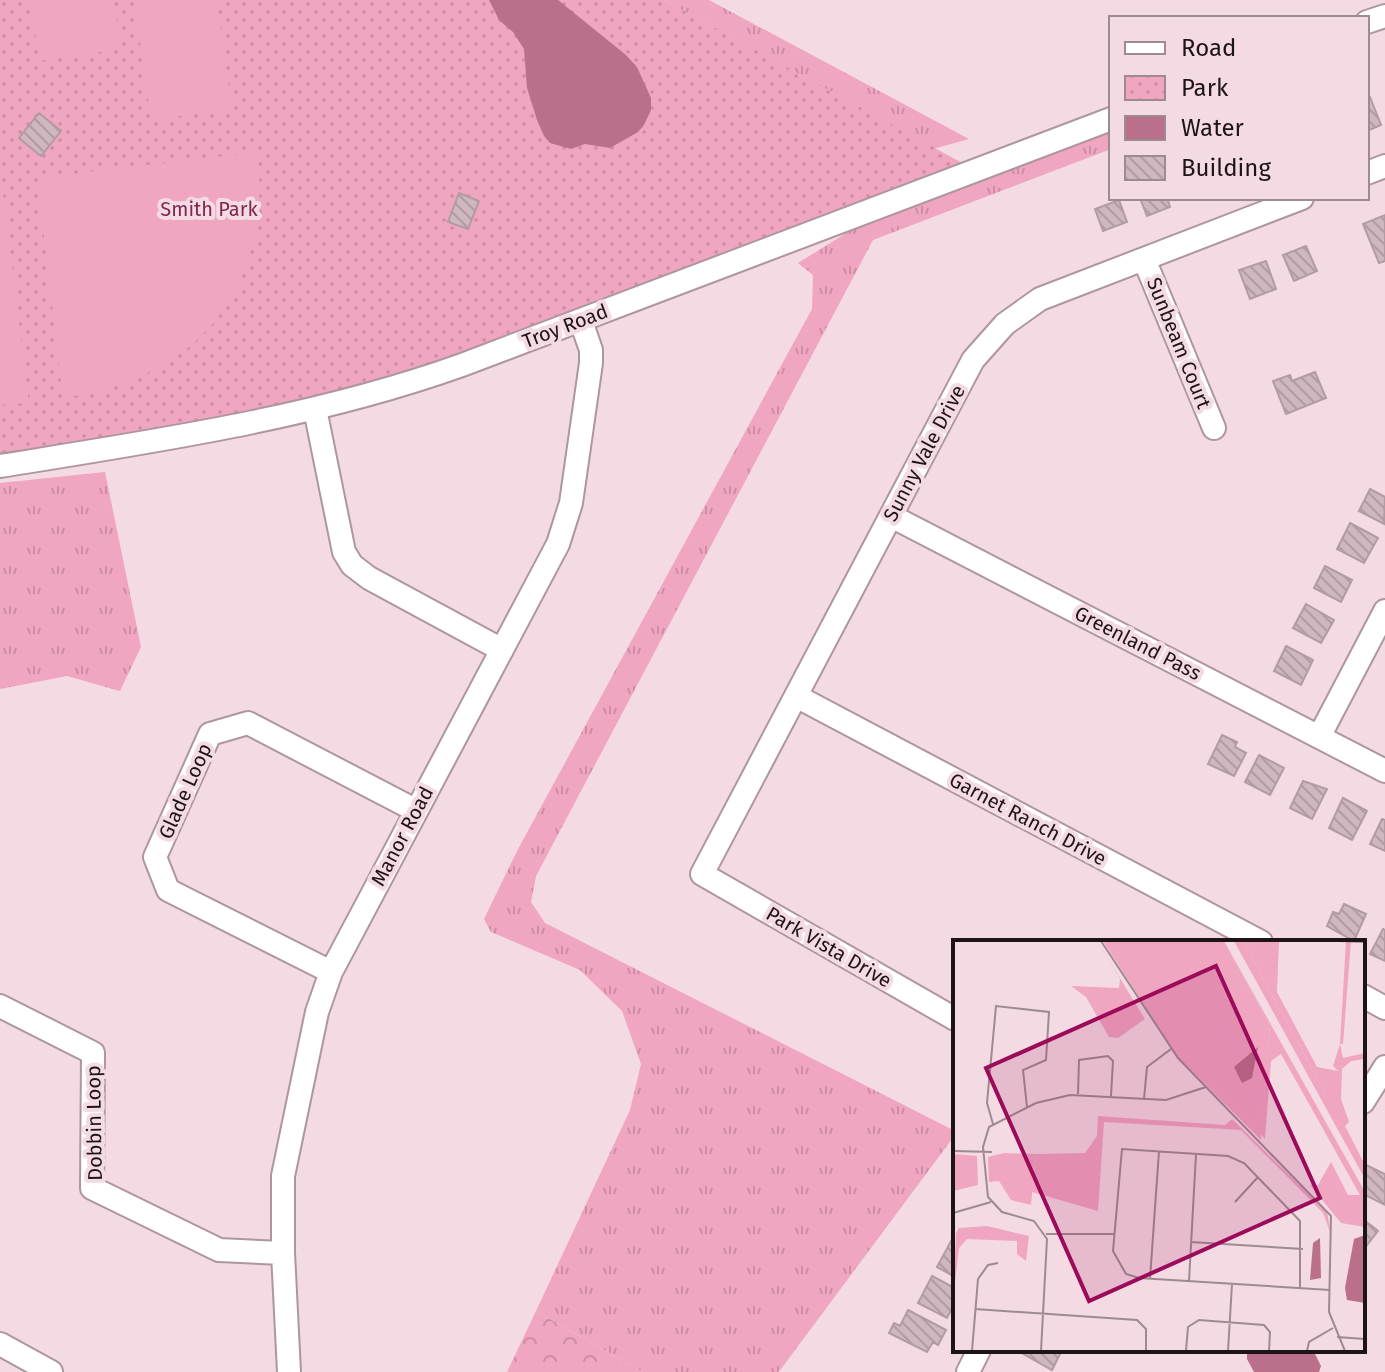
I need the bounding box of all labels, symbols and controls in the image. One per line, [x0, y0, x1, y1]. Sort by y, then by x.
legend [1109, 16, 1369, 200]
text: Road [1181, 34, 1236, 62]
text: Park [1181, 74, 1229, 102]
text: Water [1181, 114, 1245, 142]
text: Building [1181, 154, 1271, 182]
park label: Smith Park [160, 197, 258, 221]
street label: Sunbeam Court [1142, 274, 1216, 413]
street label: Troy Road [519, 299, 611, 353]
street label: Sunny Vale Drive [878, 381, 970, 525]
street label: Greenland Pass [1071, 601, 1205, 685]
street label: Glade Loop [153, 739, 217, 843]
street label: Garnet Ranch Drive [945, 767, 1111, 871]
street label: Manor Road [366, 782, 438, 890]
street label: Park Vista Drive [762, 901, 896, 993]
inset map [953, 940, 1365, 1352]
street label: Dobbin Loop [81, 1065, 107, 1181]

